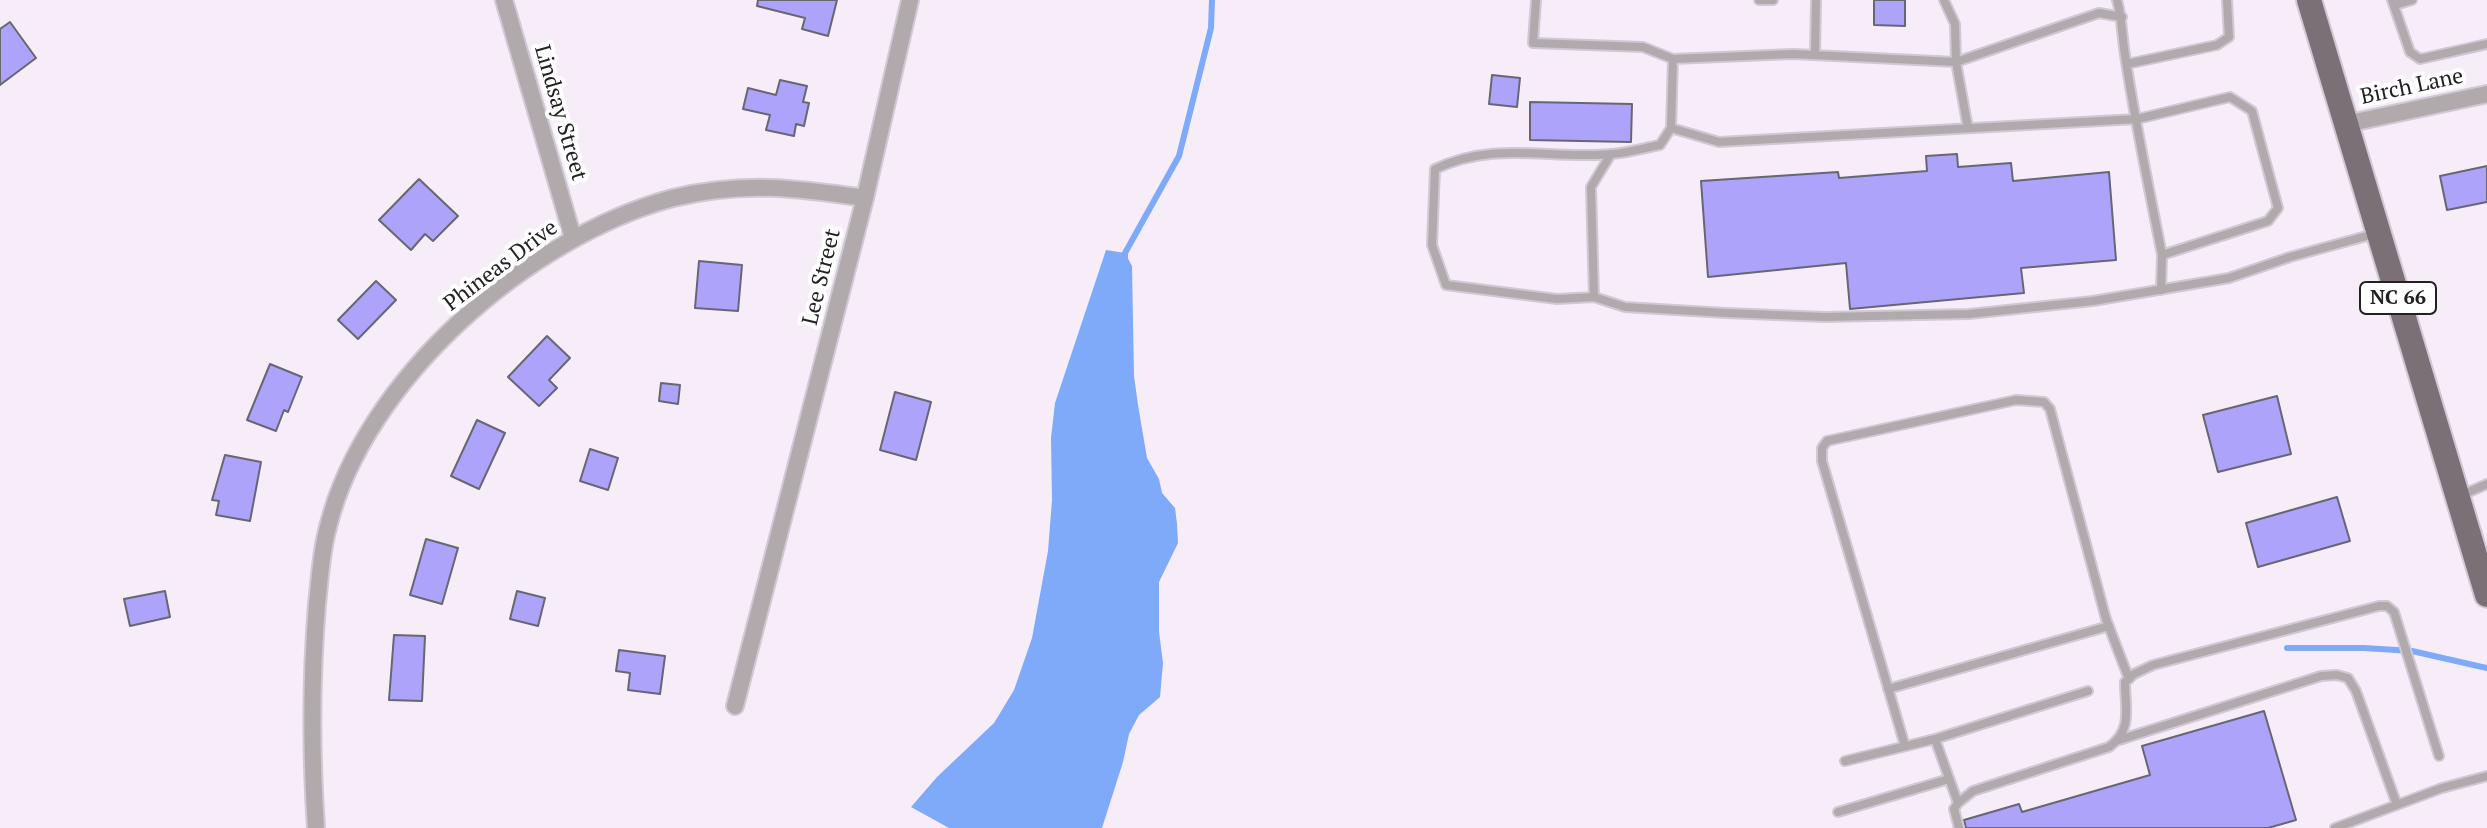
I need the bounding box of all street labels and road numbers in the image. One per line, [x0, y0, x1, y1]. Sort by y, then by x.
street label: Lindsay Street [528, 42, 592, 184]
street label: Birch Lane [2358, 63, 2466, 111]
street label: Phineas Drive [439, 215, 563, 317]
street label: Lee Street [797, 226, 847, 328]
road number: NC 66 [2360, 282, 2436, 314]

